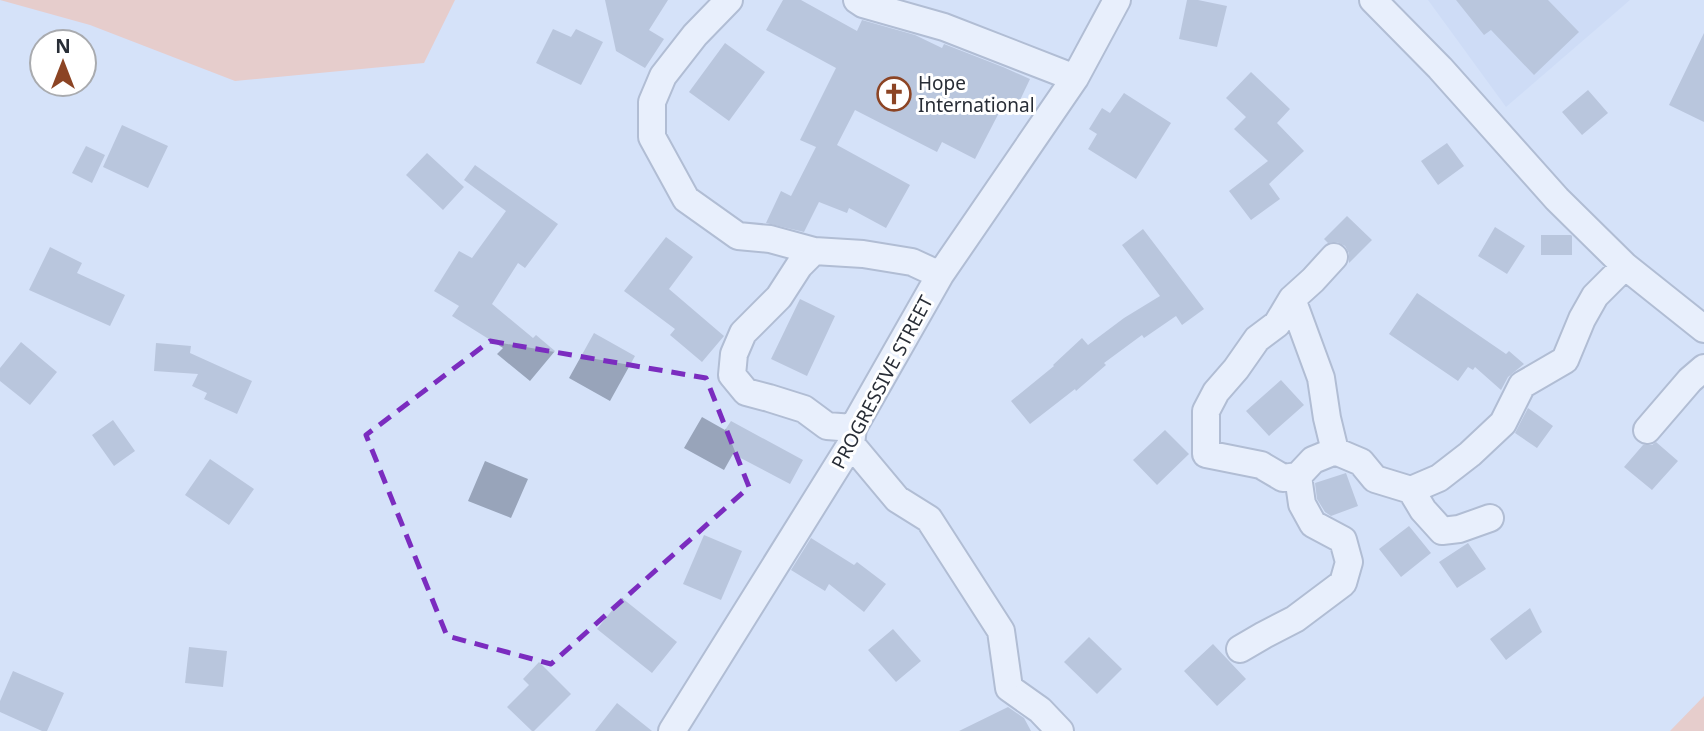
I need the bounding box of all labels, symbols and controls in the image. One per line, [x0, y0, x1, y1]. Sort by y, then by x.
north arrow [28, 28, 98, 98]
text: N [55, 33, 71, 59]
place label: Hope International [918, 70, 1035, 118]
church icon: Hope International [875, 75, 913, 113]
street label: PROGRESSIVE STREET [825, 290, 939, 473]

